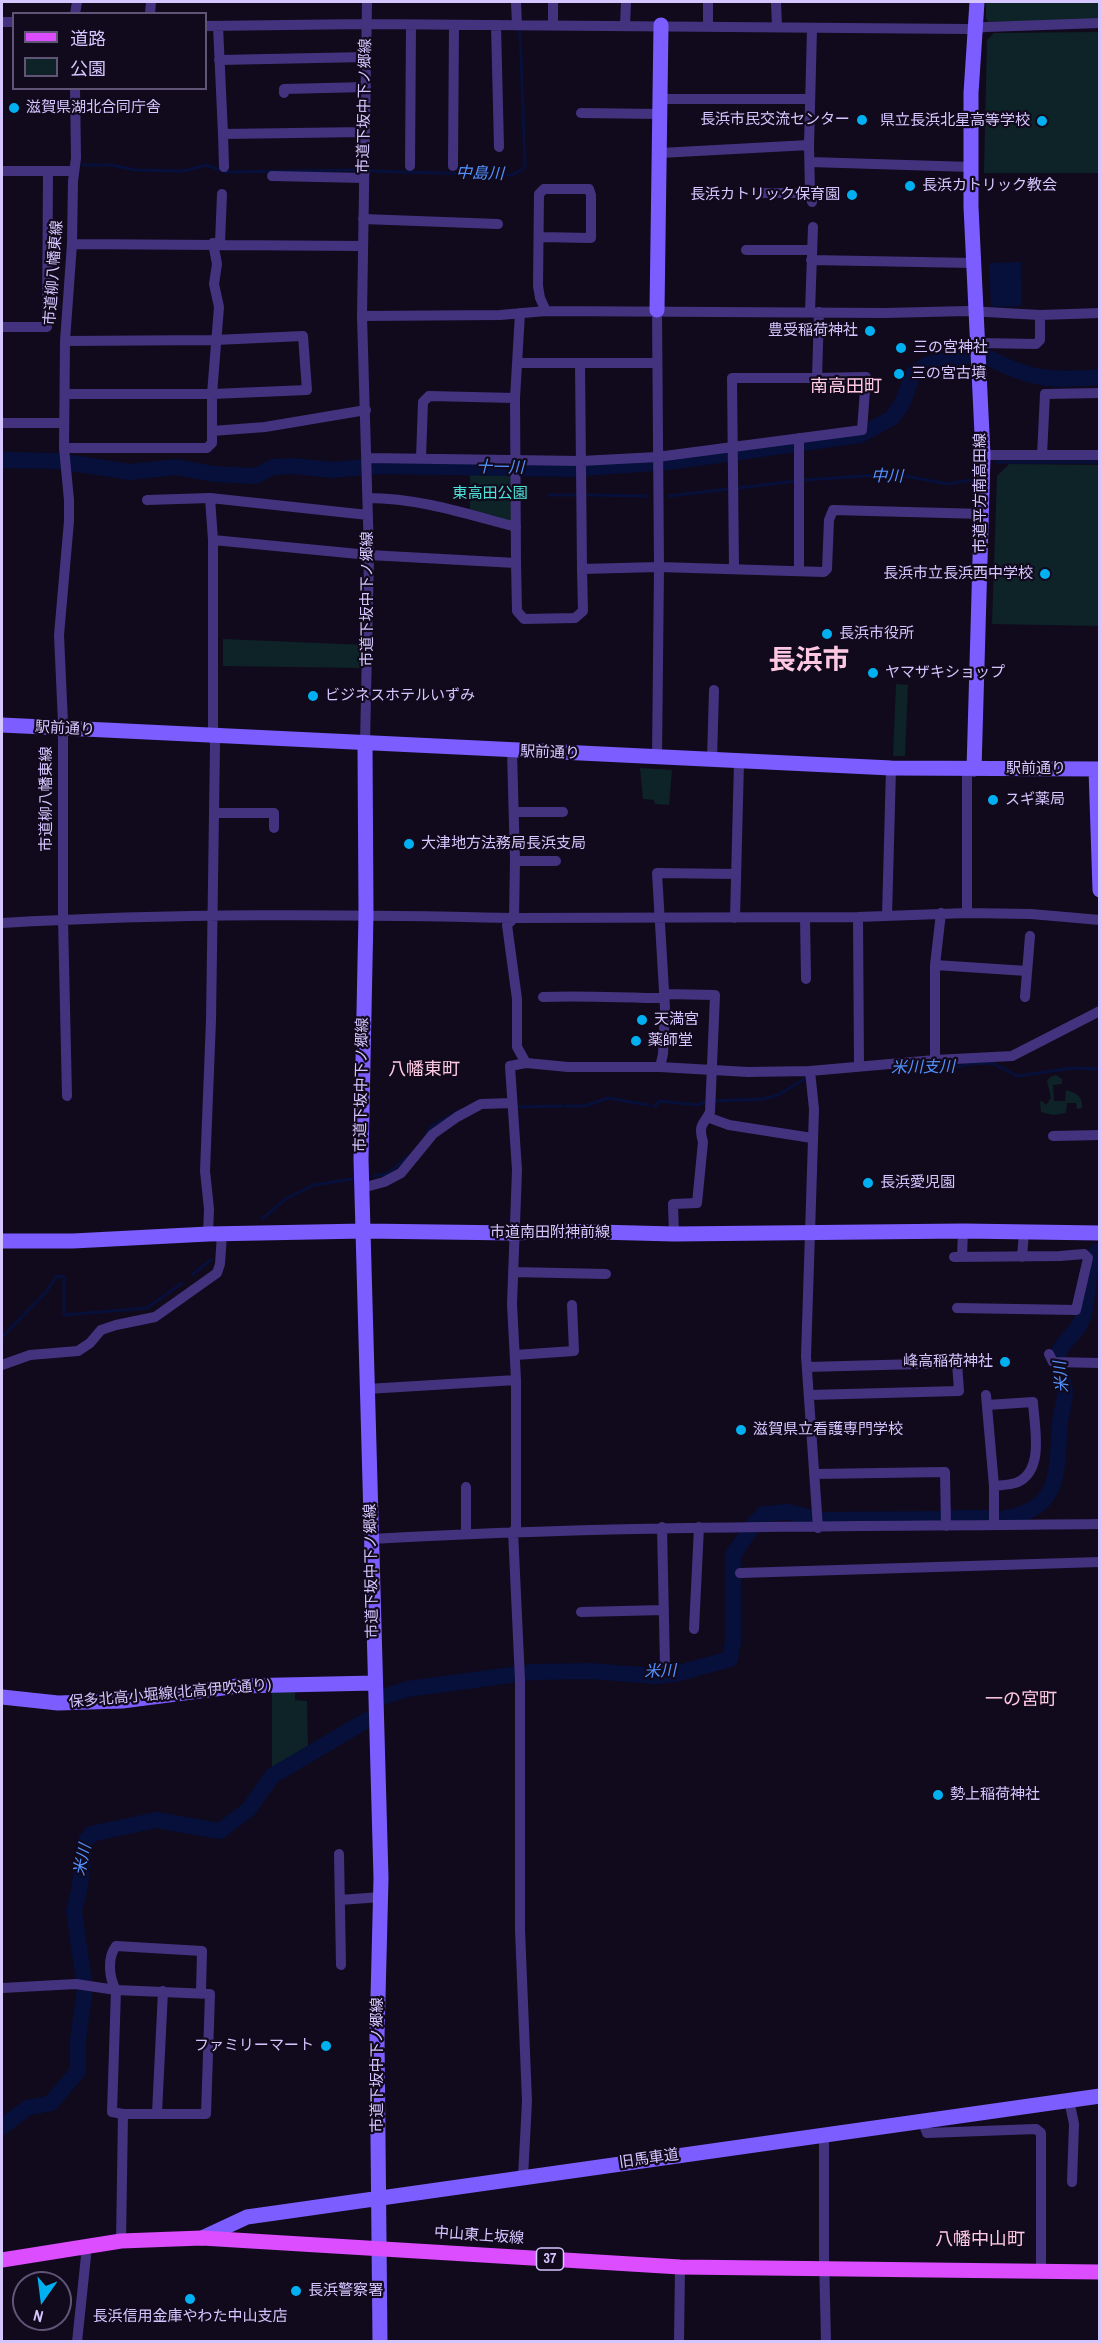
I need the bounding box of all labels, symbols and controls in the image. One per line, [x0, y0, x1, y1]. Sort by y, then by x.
legend [12, 12, 207, 90]
text: 道路 [70, 26, 106, 51]
street label: 市道下坂中下ノ郷線 [355, 38, 375, 174]
text: 公園 [70, 56, 106, 81]
place label: 滋賀県湖北合同庁舎 [26, 99, 161, 117]
marker: 滋賀県湖北合同庁舎 [7, 101, 21, 115]
place label: 長浜市民交流センター [700, 111, 850, 129]
place label: 県立長浜北星高等学校 [880, 112, 1030, 130]
marker: 長浜市民交流センター [855, 113, 869, 127]
marker: 県立長浜北星高等学校 [1035, 114, 1049, 128]
water label: 中島川 [456, 164, 504, 184]
place label: 長浜カトリック教会 [922, 177, 1057, 195]
marker: 長浜カトリック教会 [903, 179, 917, 193]
place label: 長浜カトリック保育園 [690, 186, 840, 204]
marker: 長浜カトリック保育園 [845, 188, 859, 202]
street label: 市道柳八幡東線 [41, 220, 67, 326]
place label: 豊受稲荷神社 [768, 322, 858, 340]
marker: 豊受稲荷神社 [863, 324, 877, 338]
place label: 三の宮神社 [913, 339, 988, 357]
marker: 三の宮神社 [894, 341, 908, 355]
place label: 三の宮古墳 [911, 365, 986, 383]
marker: 三の宮古墳 [892, 367, 906, 381]
district label: 南高田町 [810, 376, 882, 398]
street label: 市道平方南高田線 [972, 433, 990, 553]
water label: 十一川 [476, 458, 524, 478]
water label: 中川 [871, 467, 903, 487]
park label: 東高田公園 [453, 485, 527, 503]
street label: 市道下坂中下ノ郷線 [359, 532, 377, 666]
place label: 長浜市立長浜西中学校 [883, 565, 1033, 583]
marker: 長浜市立長浜西中学校 [1038, 567, 1052, 581]
place label: 長浜市役所 [839, 625, 914, 643]
marker: 長浜市役所 [820, 627, 834, 641]
district label: 長浜市 [769, 646, 849, 678]
place label: ヤマザキショップ [885, 664, 1005, 682]
marker: ヤマザキショップ [866, 666, 880, 680]
place label: ビジネスホテルいずみ [325, 687, 475, 705]
marker: ビジネスホテルいずみ [306, 689, 320, 703]
street label: 駅前通り [35, 718, 95, 740]
street label: 駅前通り [520, 743, 580, 763]
street label: 市道柳八幡東線 [38, 747, 56, 851]
street label: 駅前通り [1006, 760, 1066, 778]
place label: スギ薬局 [1005, 791, 1065, 809]
marker: スギ薬局 [986, 793, 1000, 807]
place label: 大津地方法務局長浜支局 [421, 835, 586, 853]
marker: 大津地方法務局長浜支局 [402, 837, 416, 851]
place label: 天満宮 [654, 1011, 699, 1029]
marker: 天満宮 [635, 1013, 649, 1027]
street label: 市道下坂中下ノ郷線 [352, 1017, 372, 1153]
place label: 薬師堂 [648, 1032, 693, 1050]
marker: 薬師堂 [629, 1034, 643, 1048]
water label: 米川支川 [891, 1058, 955, 1078]
district label: 八幡東町 [388, 1059, 460, 1081]
place label: 長浜愛児園 [880, 1174, 955, 1192]
marker: 長浜愛児園 [861, 1176, 875, 1190]
street label: 市道南田附神前線 [490, 1224, 610, 1242]
place label: 峰高稲荷神社 [903, 1353, 993, 1371]
marker: 峰高稲荷神社 [998, 1355, 1012, 1369]
water label: 米川 [1051, 1360, 1073, 1394]
place label: 滋賀県立看護専門学校 [753, 1421, 903, 1439]
marker: 滋賀県立看護専門学校 [734, 1423, 748, 1437]
street label: 市道下坂中下ノ郷線 [362, 1503, 382, 1639]
water label: 米川 [644, 1662, 676, 1682]
street label: 保多北高小堀線(北高伊吹通り) [68, 1676, 272, 1712]
district label: 一の宮町 [985, 1689, 1057, 1711]
place label: 勢上稲荷神社 [950, 1786, 1040, 1804]
marker: 勢上稲荷神社 [931, 1788, 945, 1802]
water label: 米川 [70, 1842, 96, 1878]
street label: 市道下坂中下ノ郷線 [369, 1998, 387, 2132]
place label: ファミリーマート [194, 2037, 314, 2055]
marker: ファミリーマート [319, 2039, 333, 2053]
street label: 旧馬車道 [618, 2146, 680, 2172]
street label: 中山東上坂線 [433, 2224, 525, 2248]
district label: 八幡中山町 [935, 2229, 1025, 2251]
road number: 37 [536, 2248, 564, 2270]
north arrow [12, 2271, 72, 2331]
place label: 長浜警察署 [308, 2282, 383, 2300]
marker: 長浜警察署 [289, 2284, 303, 2298]
marker: 長浜信用金庫やわた中山支店 [183, 2292, 197, 2306]
text: N [31, 2305, 45, 2328]
place label: 長浜信用金庫やわた中山支店 [93, 2308, 287, 2326]

